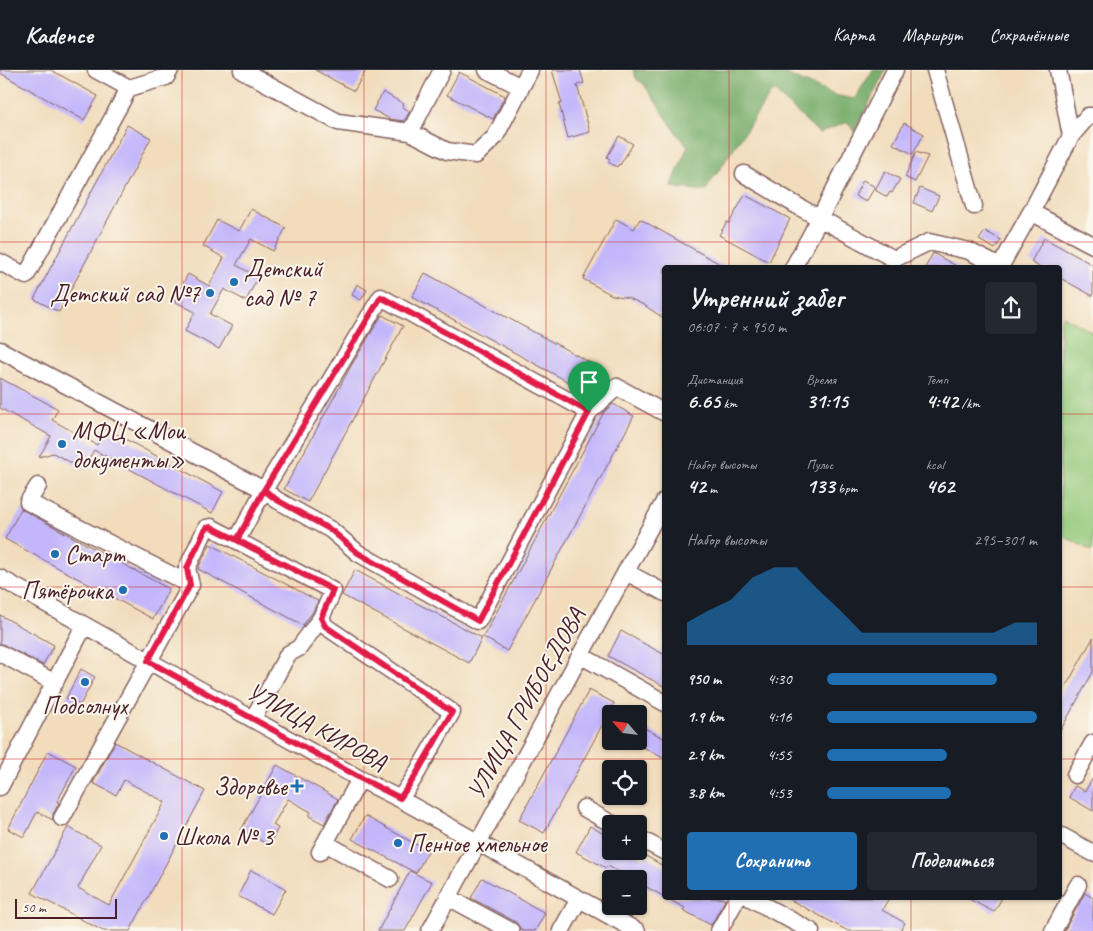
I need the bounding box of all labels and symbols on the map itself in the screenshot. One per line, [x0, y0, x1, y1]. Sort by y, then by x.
place label: Детский сад № 7 [244, 253, 324, 314]
marker: Детский сад № 7 [228, 276, 240, 288]
place label: Детский сад №7 [50, 278, 202, 310]
marker: Детский сад №7 [204, 287, 216, 299]
pin [568, 361, 610, 412]
place label: МФЦ «Мои документы» [72, 415, 187, 476]
marker: МФЦ «Мои документы» [56, 438, 68, 450]
place label: Старт [65, 539, 126, 571]
marker: Старт [49, 548, 61, 560]
place label: Пятёрочка [21, 575, 115, 607]
marker: Пятёрочка [117, 584, 129, 596]
street label: УЛИЦА ГРИБОЕДОВА [460, 602, 592, 805]
street label: УЛИЦА КИРОВА [241, 675, 392, 779]
marker: Подсолнух [79, 676, 91, 688]
place label: Подсолнух [43, 690, 130, 722]
north arrow [602, 705, 648, 750]
place label: Здоровье [214, 771, 289, 803]
marker: Здоровье [291, 780, 303, 792]
place label: Школа № 3 [174, 821, 275, 853]
place label: Пенное хмельное [408, 828, 549, 860]
marker: Школа № 3 [158, 830, 170, 842]
marker: Пенное хмельное [392, 837, 404, 849]
scale bar [15, 896, 118, 919]

